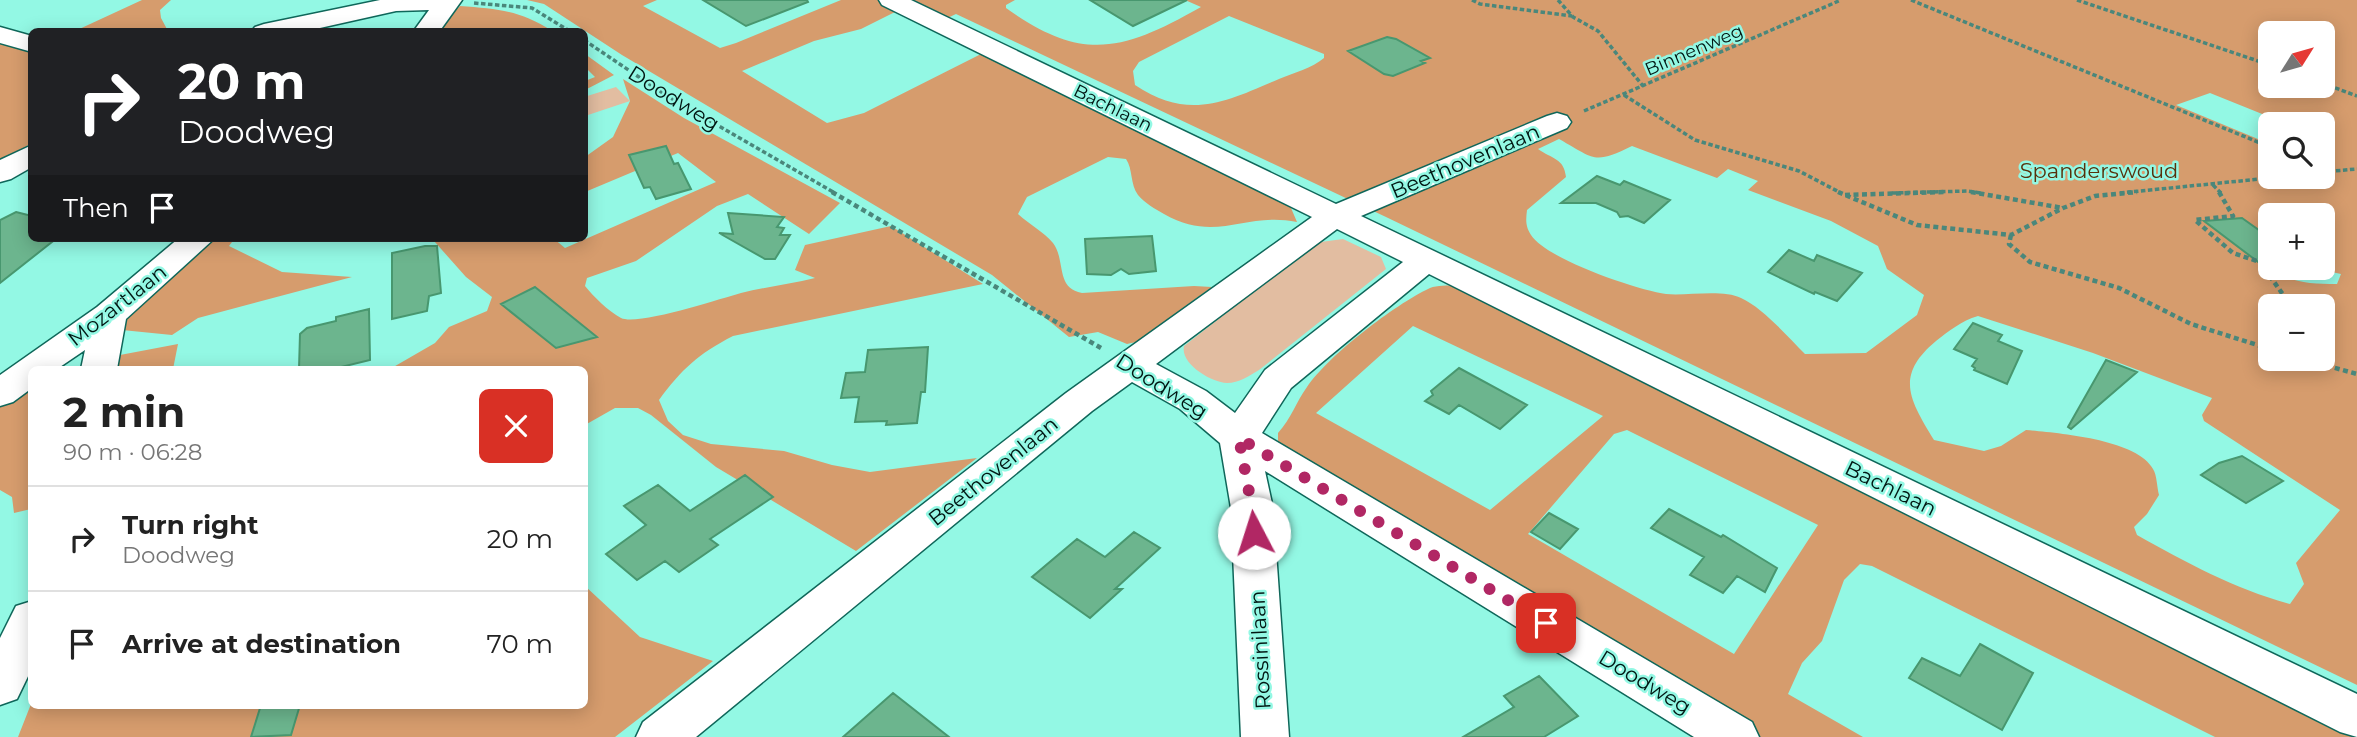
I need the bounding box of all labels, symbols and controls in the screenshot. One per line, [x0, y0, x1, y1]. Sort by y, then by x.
street label: Binnenweg [1642, 19, 1746, 81]
north arrow [2258, 21, 2334, 98]
map controls [2258, 21, 2335, 371]
text: 20 m [178, 52, 305, 111]
icon: right [63, 56, 154, 147]
street label: Doodweg [624, 60, 724, 136]
street label: Bachlaan [1070, 80, 1156, 136]
text: Doodweg [178, 112, 335, 151]
button: search [2258, 112, 2335, 189]
street label: Beethovenlaan [1387, 118, 1543, 204]
park label: Spanderswoud [2020, 158, 2178, 183]
icon: arrive [143, 189, 181, 227]
text: Then [63, 192, 129, 224]
button: + [2258, 203, 2335, 280]
street label: Mozartlaan [63, 259, 171, 351]
button: − [2258, 294, 2335, 371]
street label: Doodweg [1112, 348, 1212, 424]
text: 2 min [63, 386, 185, 438]
button: close [479, 389, 553, 463]
street label: Beethovenlaan [923, 411, 1063, 531]
text: 90 m · 06:28 [63, 438, 202, 466]
street label: Bachlaan [1841, 455, 1941, 521]
position arrow [1217, 496, 1291, 570]
text: Turn right [122, 509, 258, 541]
icon: right [63, 520, 101, 558]
text: 20 m [487, 523, 553, 555]
text: Doodweg [122, 541, 235, 569]
street label: Rossinilaan [1244, 590, 1276, 710]
pin [1516, 593, 1576, 653]
icon: arrive [1527, 604, 1565, 642]
icon: arrive [63, 625, 101, 663]
text: Arrive at destination [122, 628, 401, 660]
text: 70 m [487, 628, 553, 660]
street label: Doodweg [1594, 645, 1696, 719]

